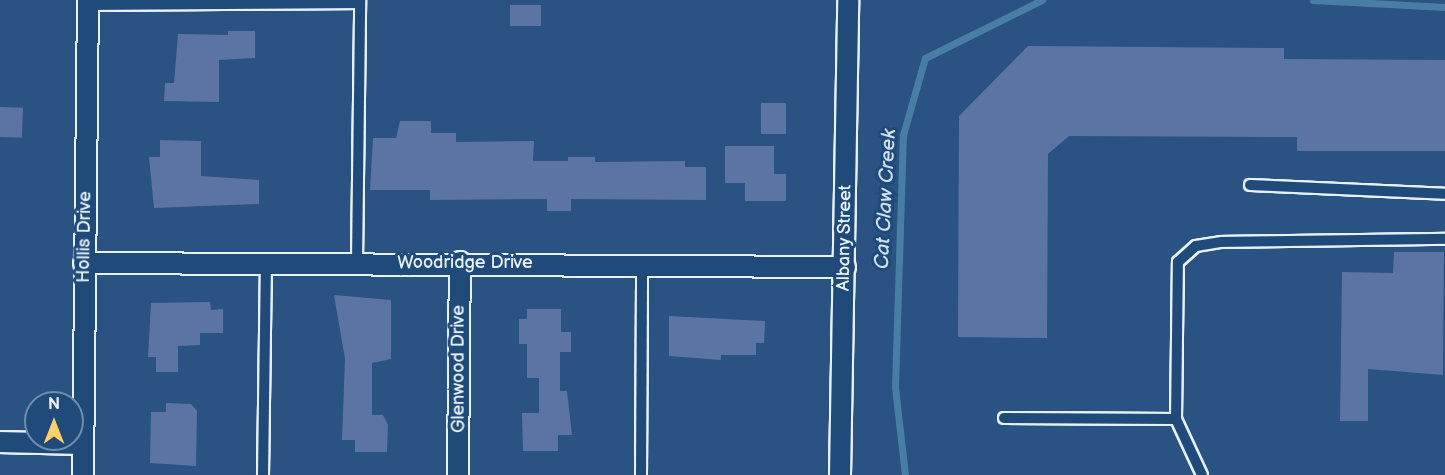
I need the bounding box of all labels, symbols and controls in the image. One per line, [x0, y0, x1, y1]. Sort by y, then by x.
water label: Cat Claw Creek [870, 128, 902, 270]
street label: Albany Street [833, 184, 857, 292]
street label: Hollis Drive [73, 191, 97, 283]
street label: Woodridge Drive [397, 252, 533, 274]
street label: Glenwood Drive [448, 305, 470, 433]
north arrow [24, 391, 84, 451]
text: N [48, 395, 60, 414]

